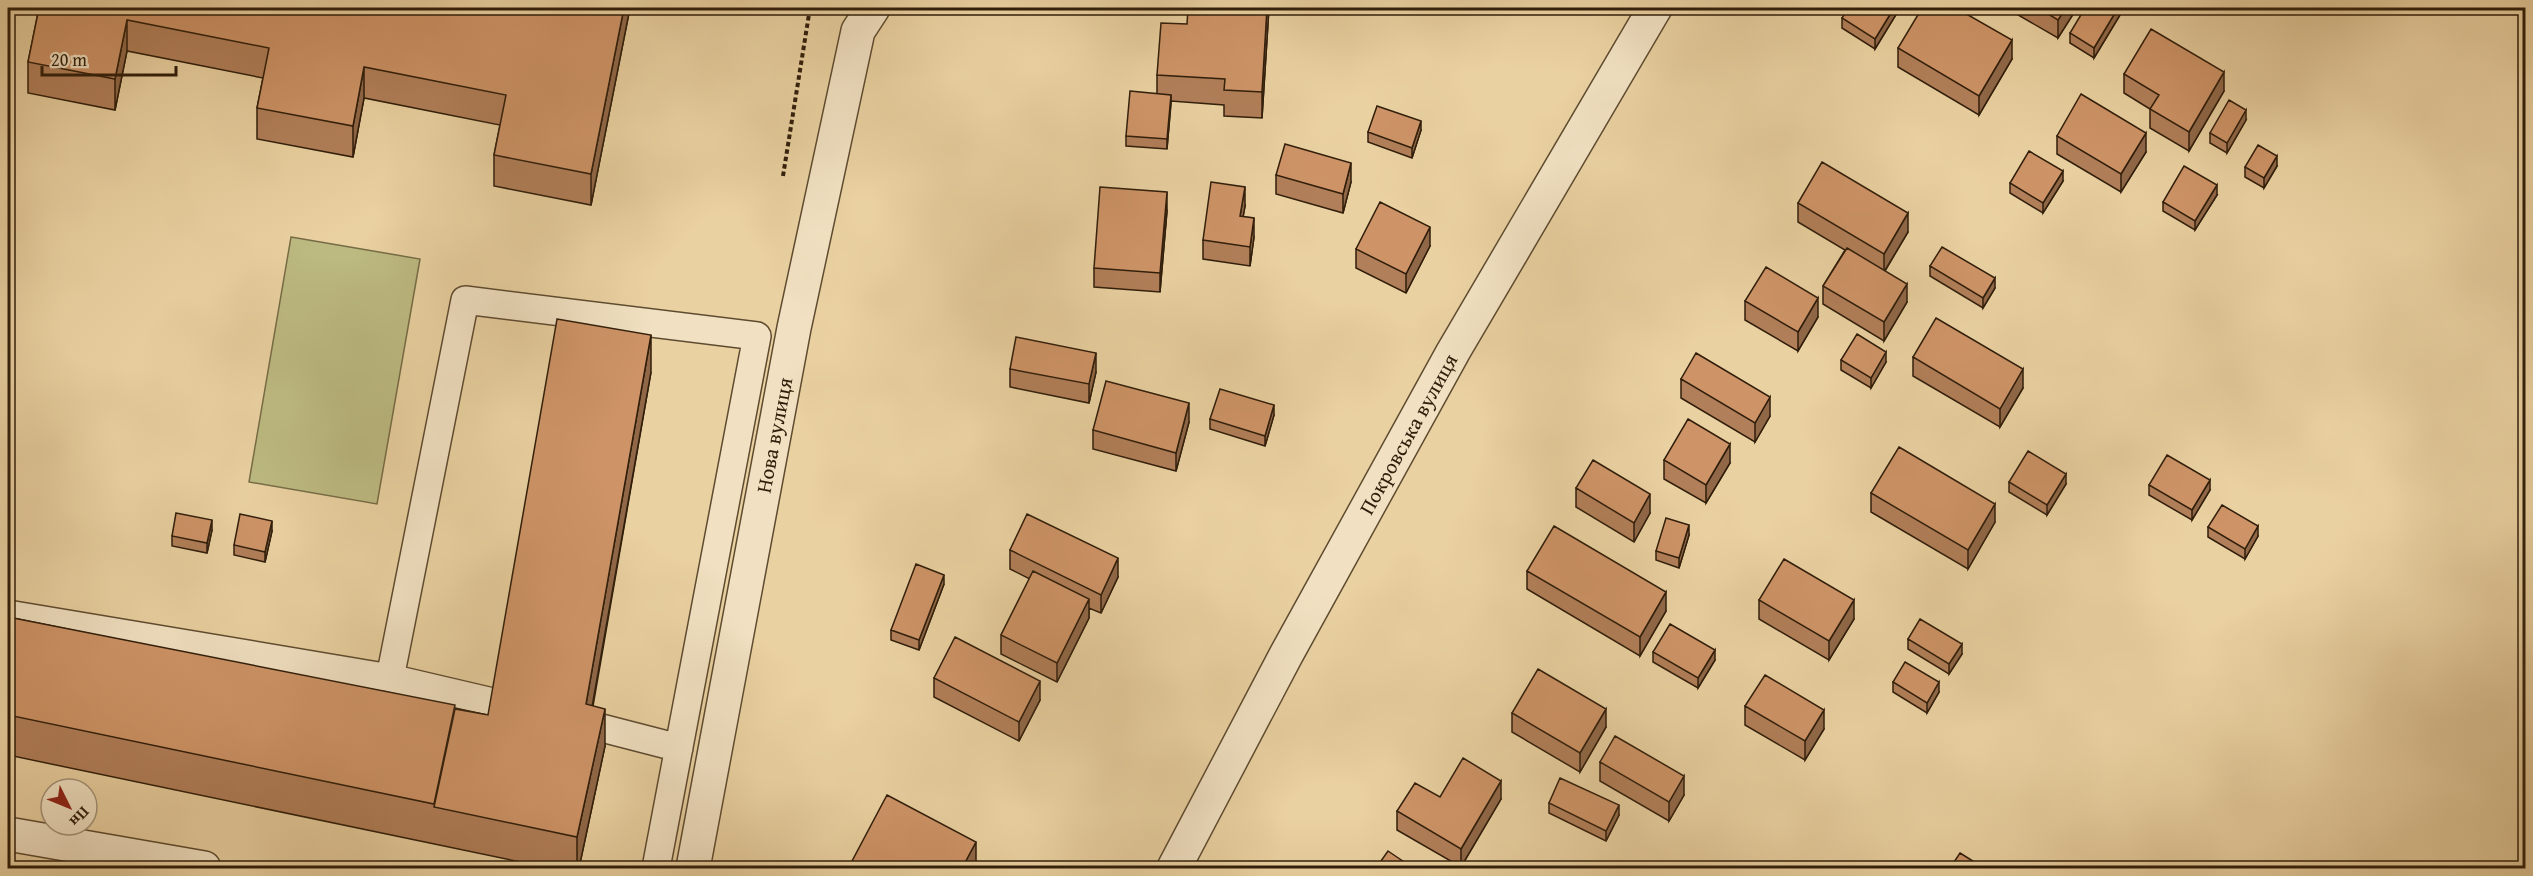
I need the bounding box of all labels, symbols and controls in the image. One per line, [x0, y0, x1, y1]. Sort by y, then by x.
scale bar [42, 39, 176, 77]
text: 20 m [51, 46, 87, 73]
street label: Покровська вулиця [1351, 347, 1465, 520]
street label: Нова вулиця [748, 374, 800, 495]
north arrow [39, 777, 99, 837]
text: Пн [64, 802, 96, 833]

